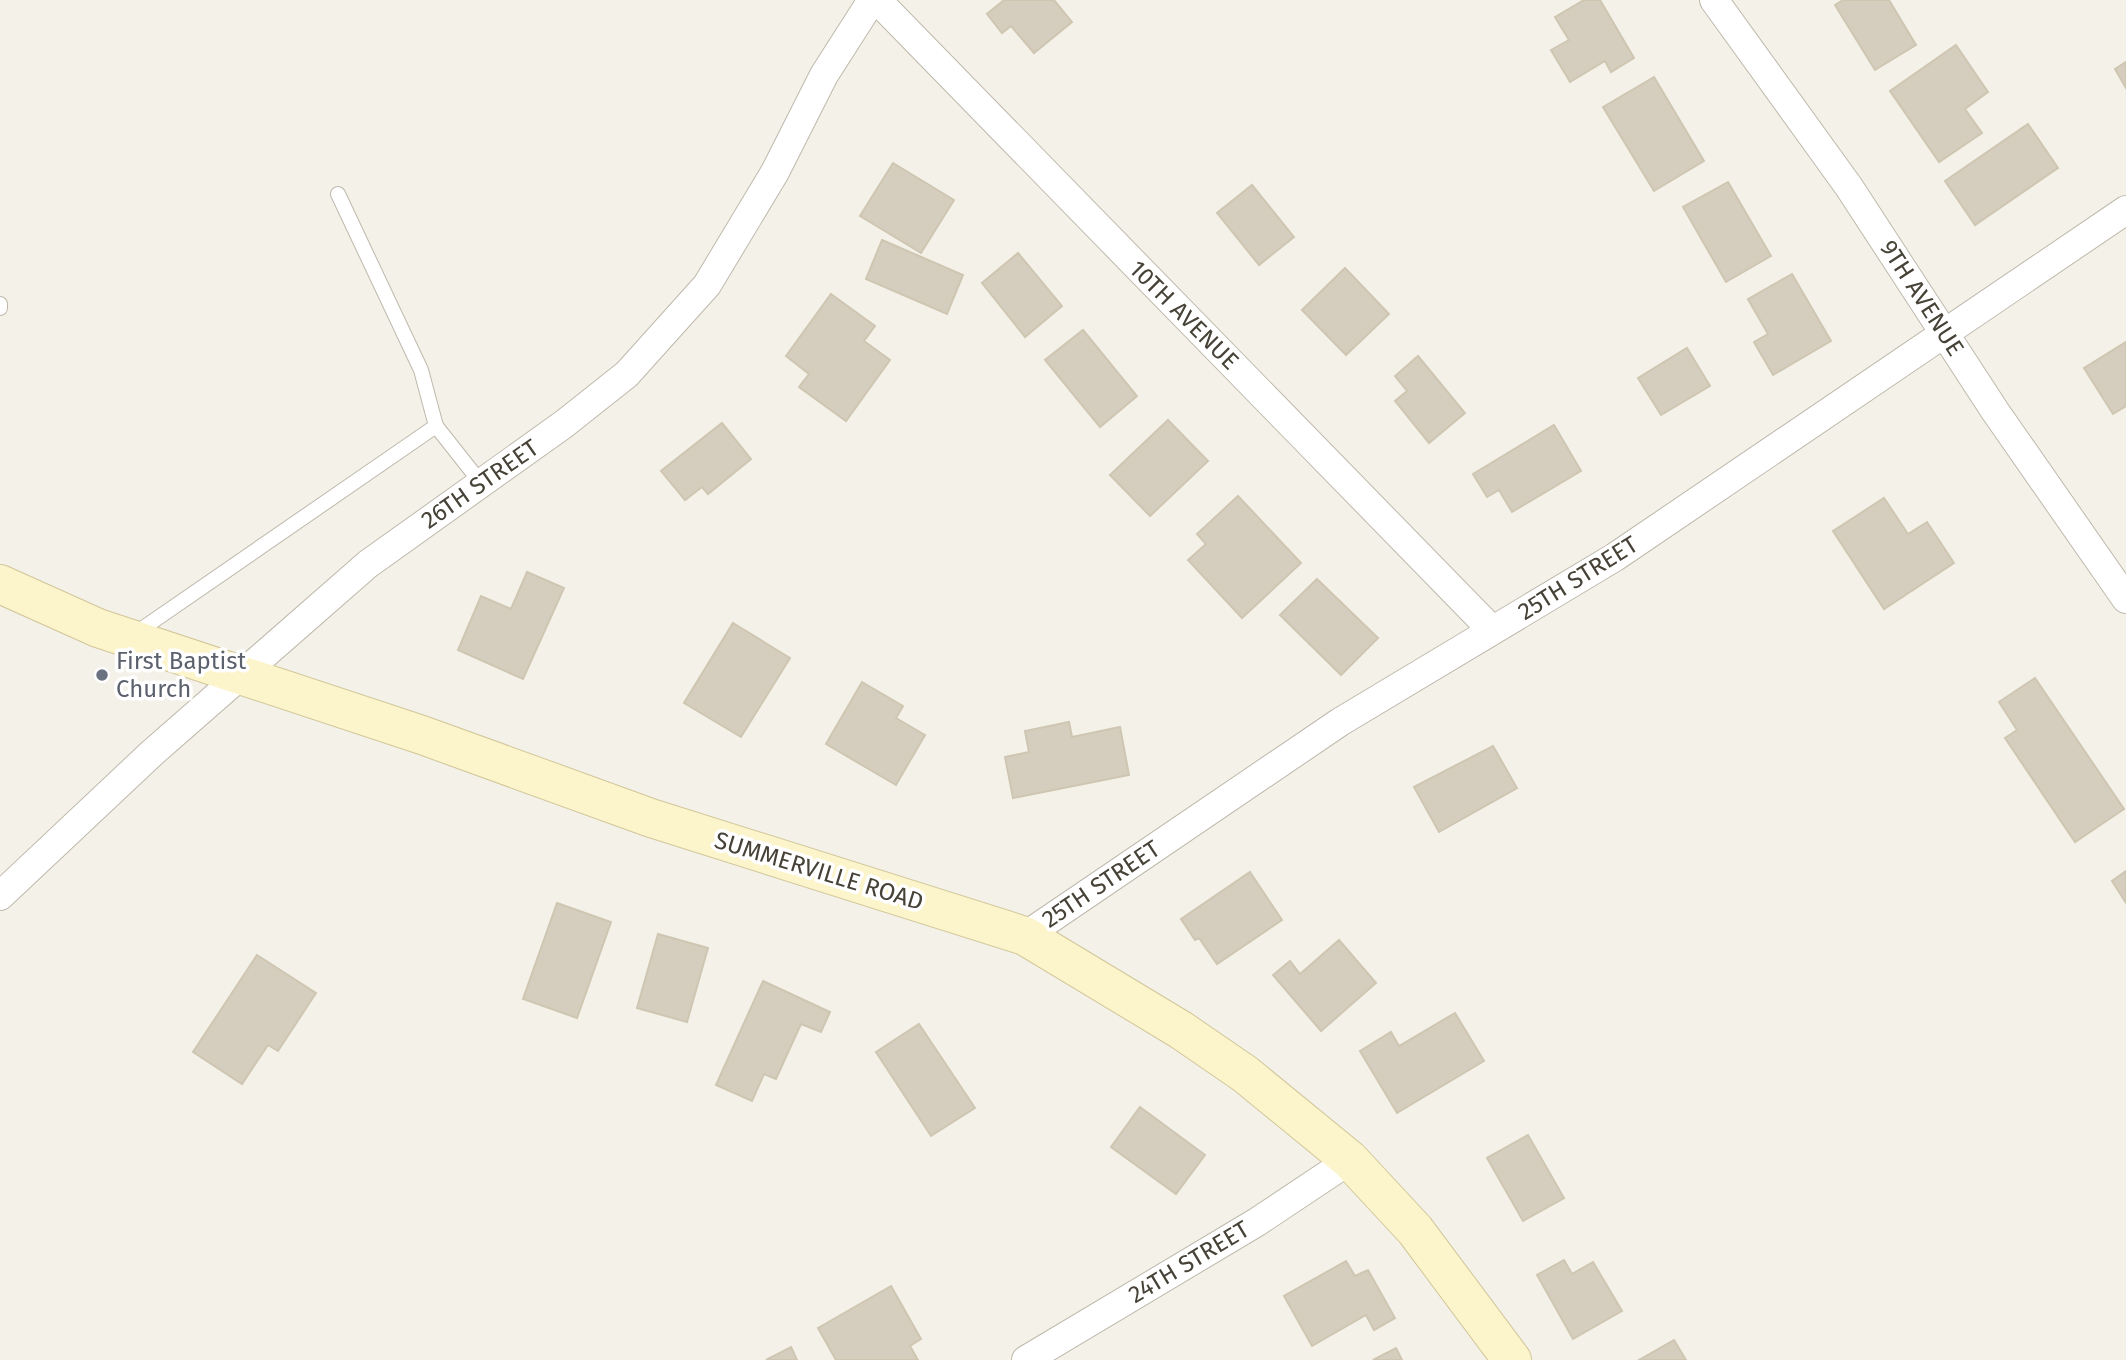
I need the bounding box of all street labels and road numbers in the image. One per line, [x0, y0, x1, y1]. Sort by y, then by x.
street label: 9TH AVENUE [1874, 235, 1970, 361]
street label: 10TH AVENUE [1124, 255, 1244, 375]
street label: 26TH STREET [416, 433, 544, 535]
street label: 25TH STREET [1513, 530, 1643, 626]
street label: SUMMERVILLE ROAD [711, 826, 927, 916]
street label: 25TH STREET [1037, 834, 1166, 934]
street label: 24TH STREET [1124, 1215, 1255, 1309]

